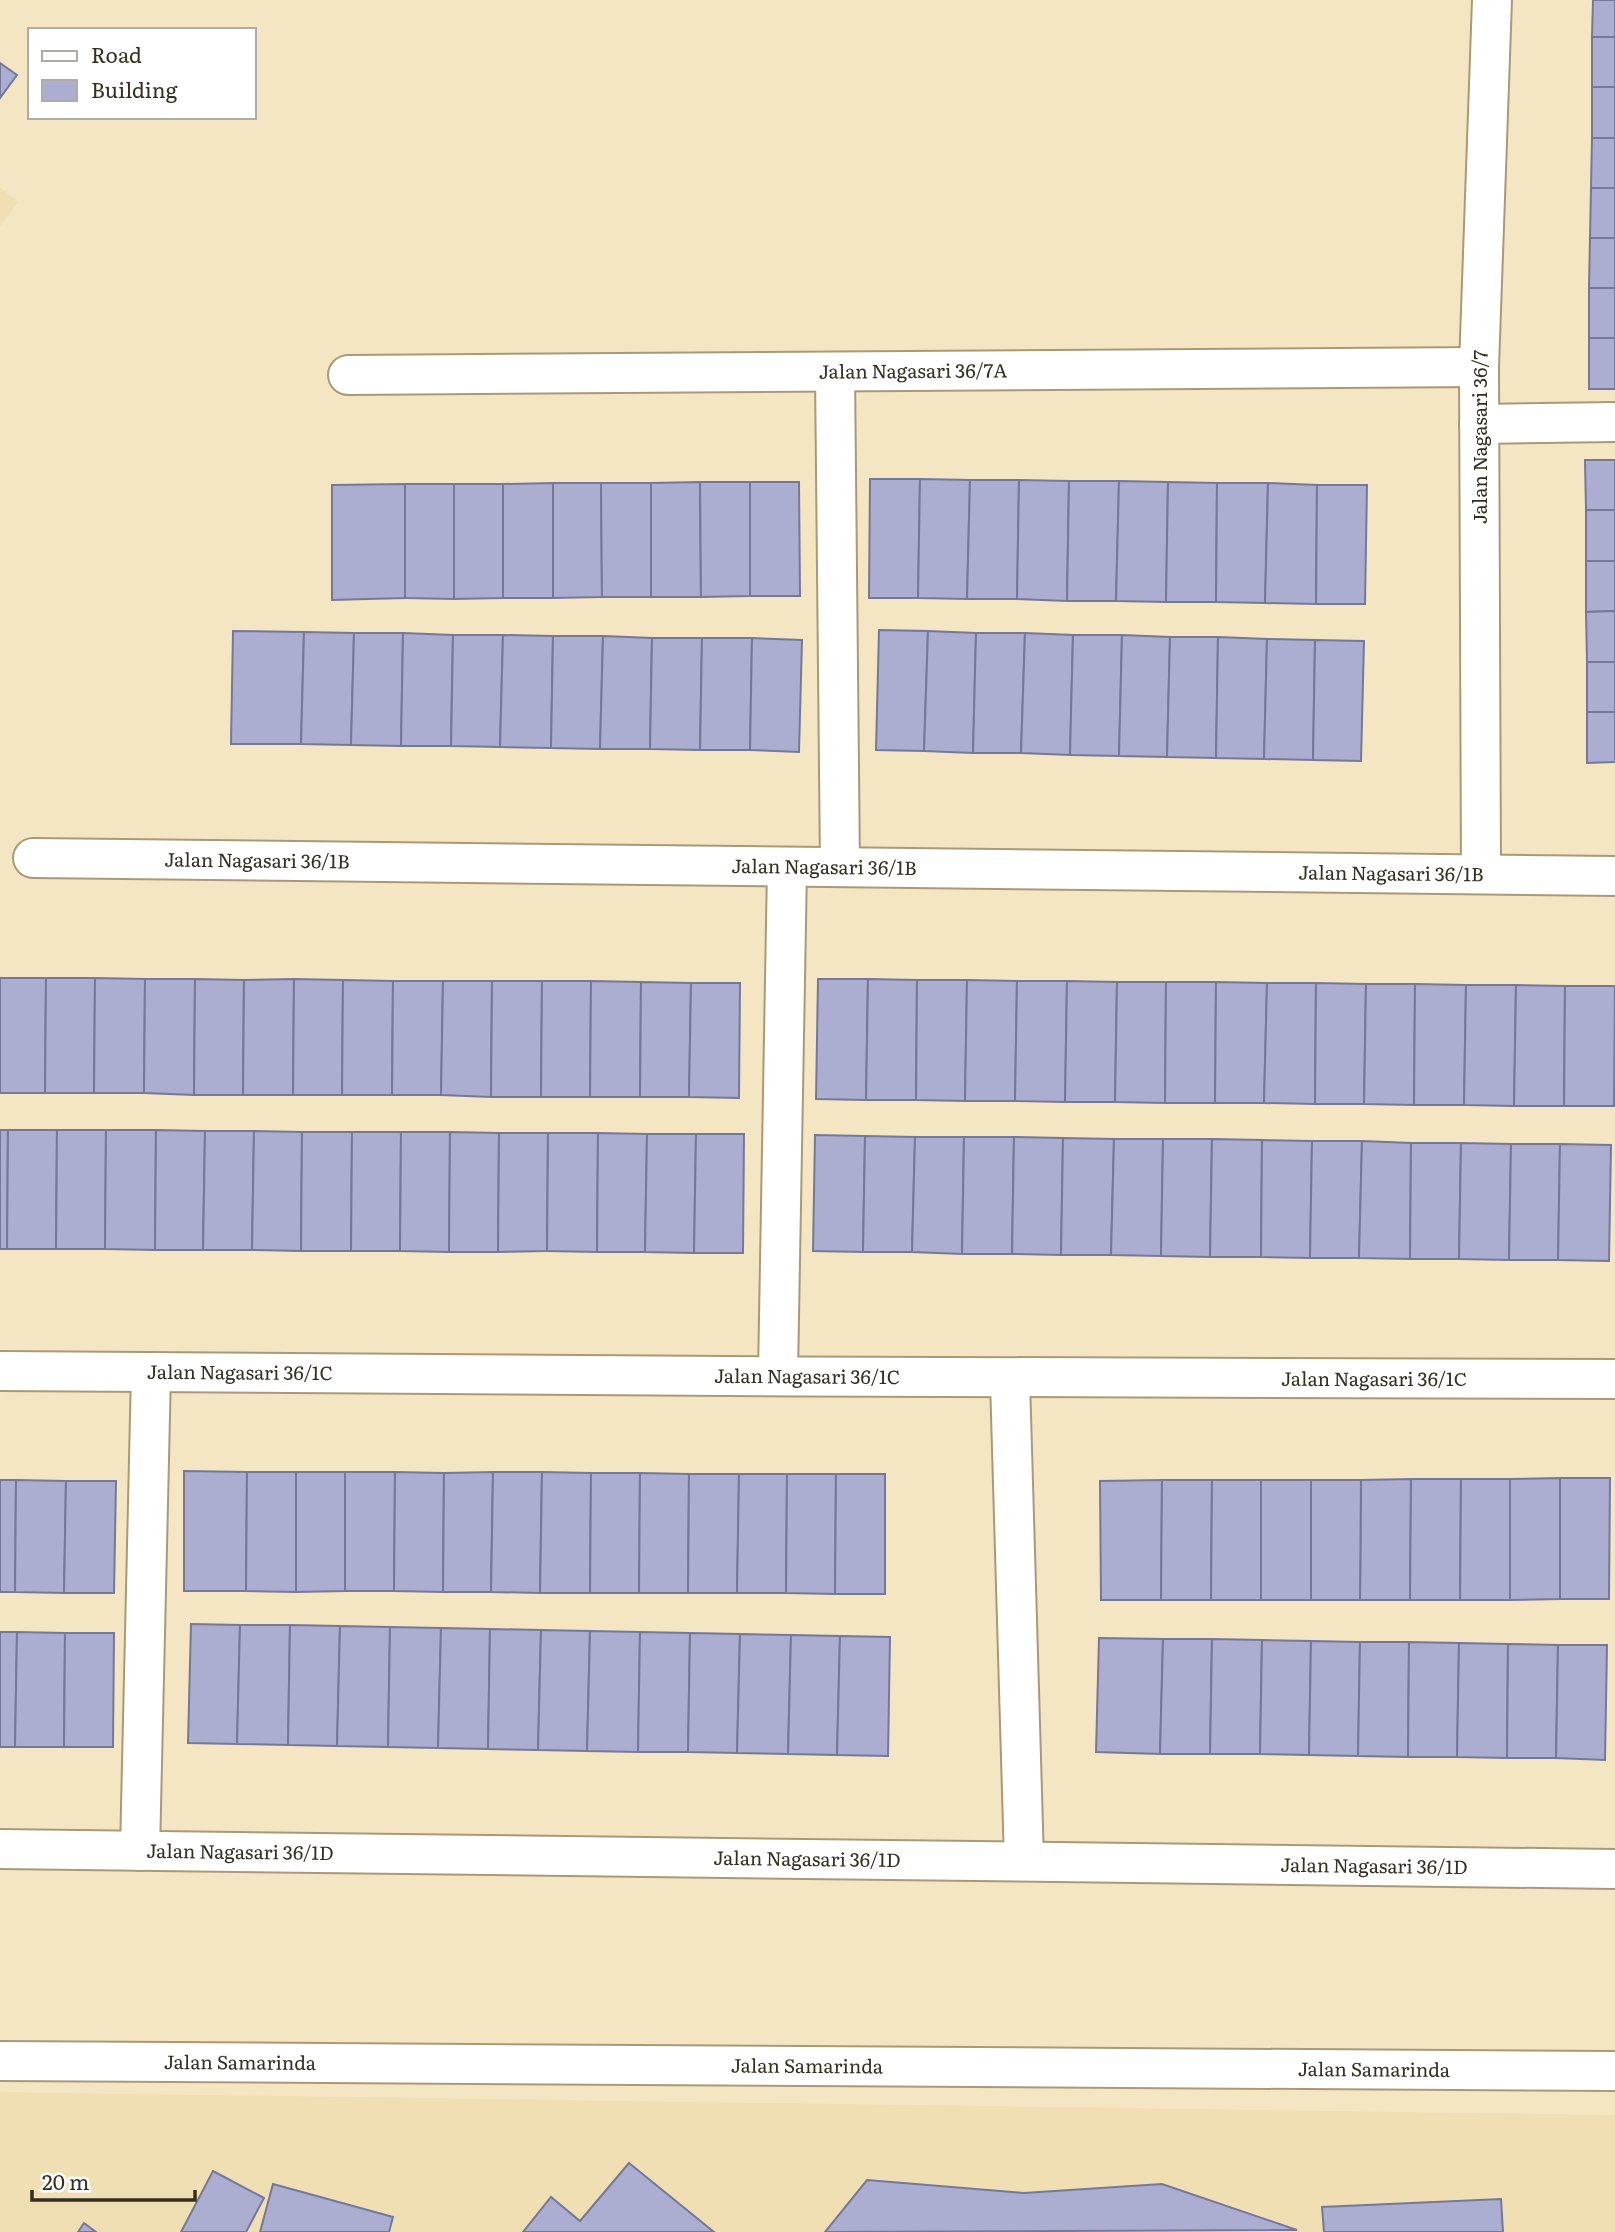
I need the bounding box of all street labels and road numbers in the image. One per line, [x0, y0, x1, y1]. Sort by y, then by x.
street label: Jalan Nagasari 36/7 [1465, 349, 1493, 524]
street label: Jalan Nagasari 36/7A [819, 355, 1007, 385]
street label: Jalan Nagasari 36/1B [164, 844, 350, 875]
street label: Jalan Nagasari 36/1B [731, 851, 917, 881]
street label: Jalan Nagasari 36/1B [1298, 857, 1484, 888]
street label: Jalan Nagasari 36/1C [147, 1357, 333, 1386]
street label: Jalan Nagasari 36/1C [714, 1361, 900, 1390]
street label: Jalan Nagasari 36/1C [1281, 1364, 1467, 1392]
street label: Jalan Nagasari 36/1D [146, 1836, 334, 1866]
street label: Jalan Nagasari 36/1D [713, 1843, 901, 1873]
street label: Jalan Nagasari 36/1D [1280, 1850, 1468, 1880]
street label: Jalan Samarinda [164, 2047, 317, 2076]
street label: Jalan Samarinda [731, 2051, 884, 2079]
street label: Jalan Samarinda [1298, 2054, 1451, 2083]

